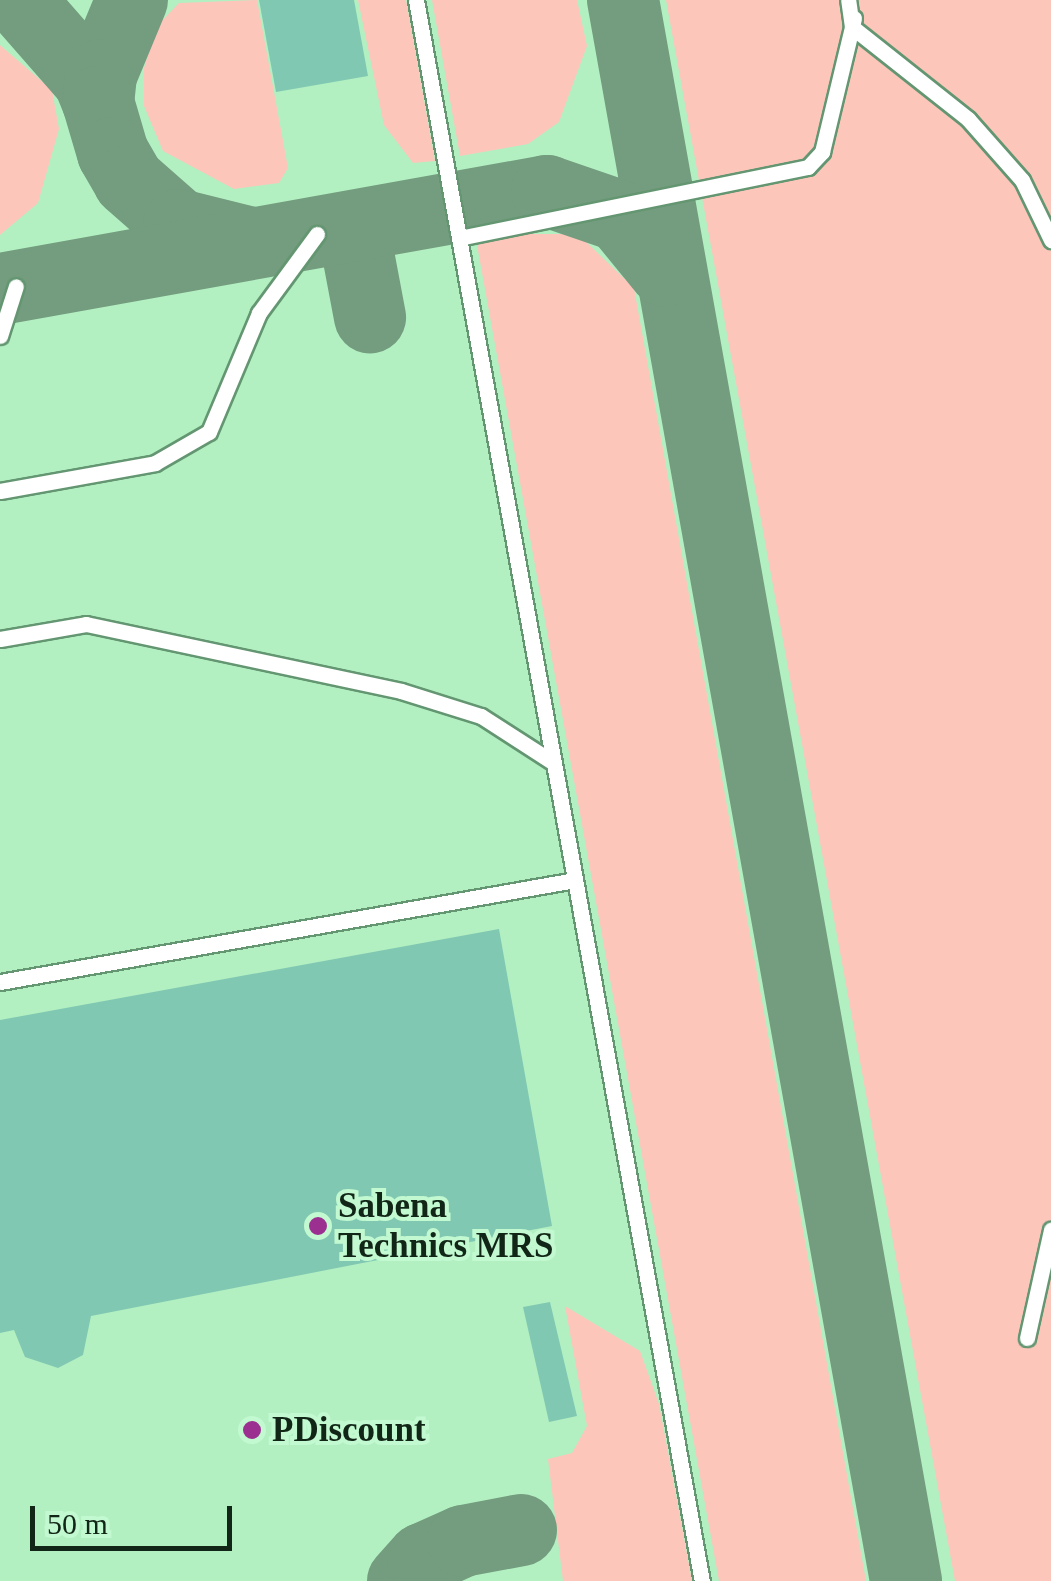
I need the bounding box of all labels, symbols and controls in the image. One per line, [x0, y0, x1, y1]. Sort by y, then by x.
place label: Sabena Technics MRS [338, 1185, 554, 1267]
marker: Sabena Technics MRS [307, 1215, 329, 1237]
place label: PDiscount [272, 1409, 426, 1451]
marker: PDiscount [241, 1419, 263, 1441]
scale bar [35, 1486, 238, 1548]
text: 50 m [47, 1507, 108, 1540]

